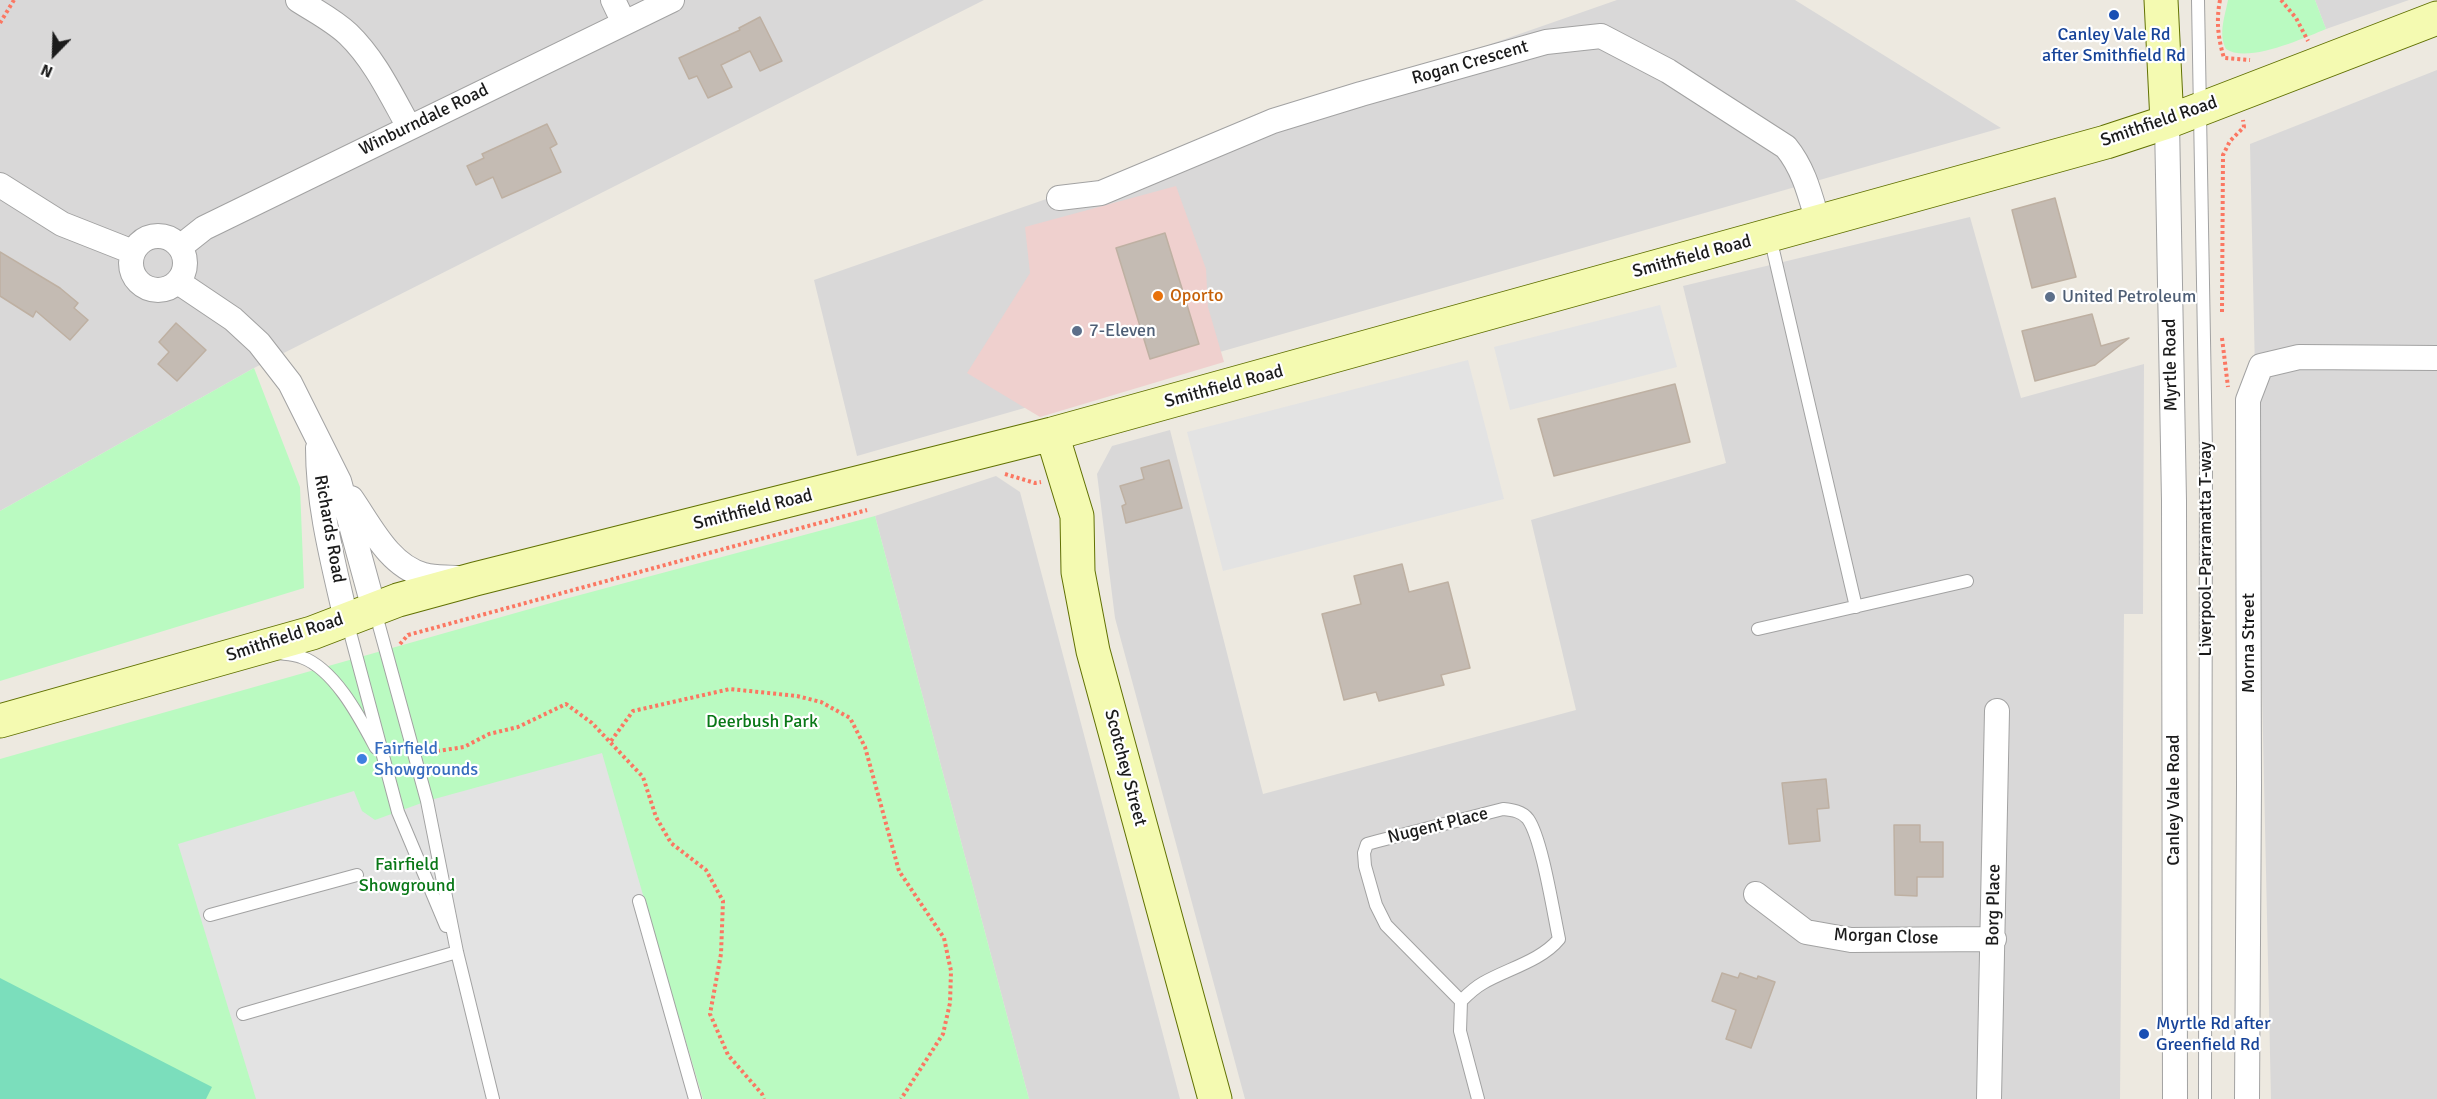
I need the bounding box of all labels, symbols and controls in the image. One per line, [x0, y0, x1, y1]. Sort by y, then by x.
marker: Canley Vale Rd after Smithfield Rd [2107, 8, 2121, 22]
north arrow [24, 24, 84, 84]
place label: Canley Vale Rd after Smithfield Rd [2042, 24, 2186, 66]
street label: Rogan Crescent [1409, 36, 1531, 90]
text: N [38, 59, 56, 82]
street label: Winburndale Road [356, 79, 492, 161]
street label: Smithfield Road [2098, 92, 2220, 152]
street label: Smithfield Road [1630, 231, 1754, 283]
place label: Oporto [1170, 285, 1223, 307]
place label: United Petroleum [2062, 286, 2196, 308]
marker: Oporto [1151, 289, 1165, 303]
marker: United Petroleum [2043, 290, 2057, 304]
street label: Myrtle Road [2159, 318, 2183, 412]
place label: 7-Eleven [1089, 320, 1156, 342]
marker: 7-Eleven [1070, 324, 1084, 338]
street label: Smithfield Road [1162, 361, 1286, 413]
street label: Liverpool–Parramatta T-way [2195, 442, 2217, 656]
street label: Richards Road [309, 473, 349, 585]
street label: Smithfield Road [691, 485, 815, 535]
street label: Morna Street [2238, 593, 2260, 693]
street label: Smithfield Road [224, 609, 346, 667]
street label: Scotchey Street [1099, 707, 1151, 829]
park label: Deerbush Park [706, 711, 818, 733]
street label: Canley Vale Road [2163, 734, 2185, 866]
place label: Fairfield Showgrounds [374, 738, 478, 780]
marker: Fairfield Showgrounds [355, 752, 369, 766]
street label: Nugent Place [1386, 803, 1490, 849]
park label: Fairfield Showground [359, 854, 455, 896]
street label: Borg Place [1982, 864, 2006, 946]
street label: Morgan Close [1833, 924, 1939, 950]
place label: Myrtle Rd after Greenfield Rd [2156, 1013, 2271, 1056]
marker: Myrtle Rd after Greenfield Rd [2137, 1027, 2151, 1041]

